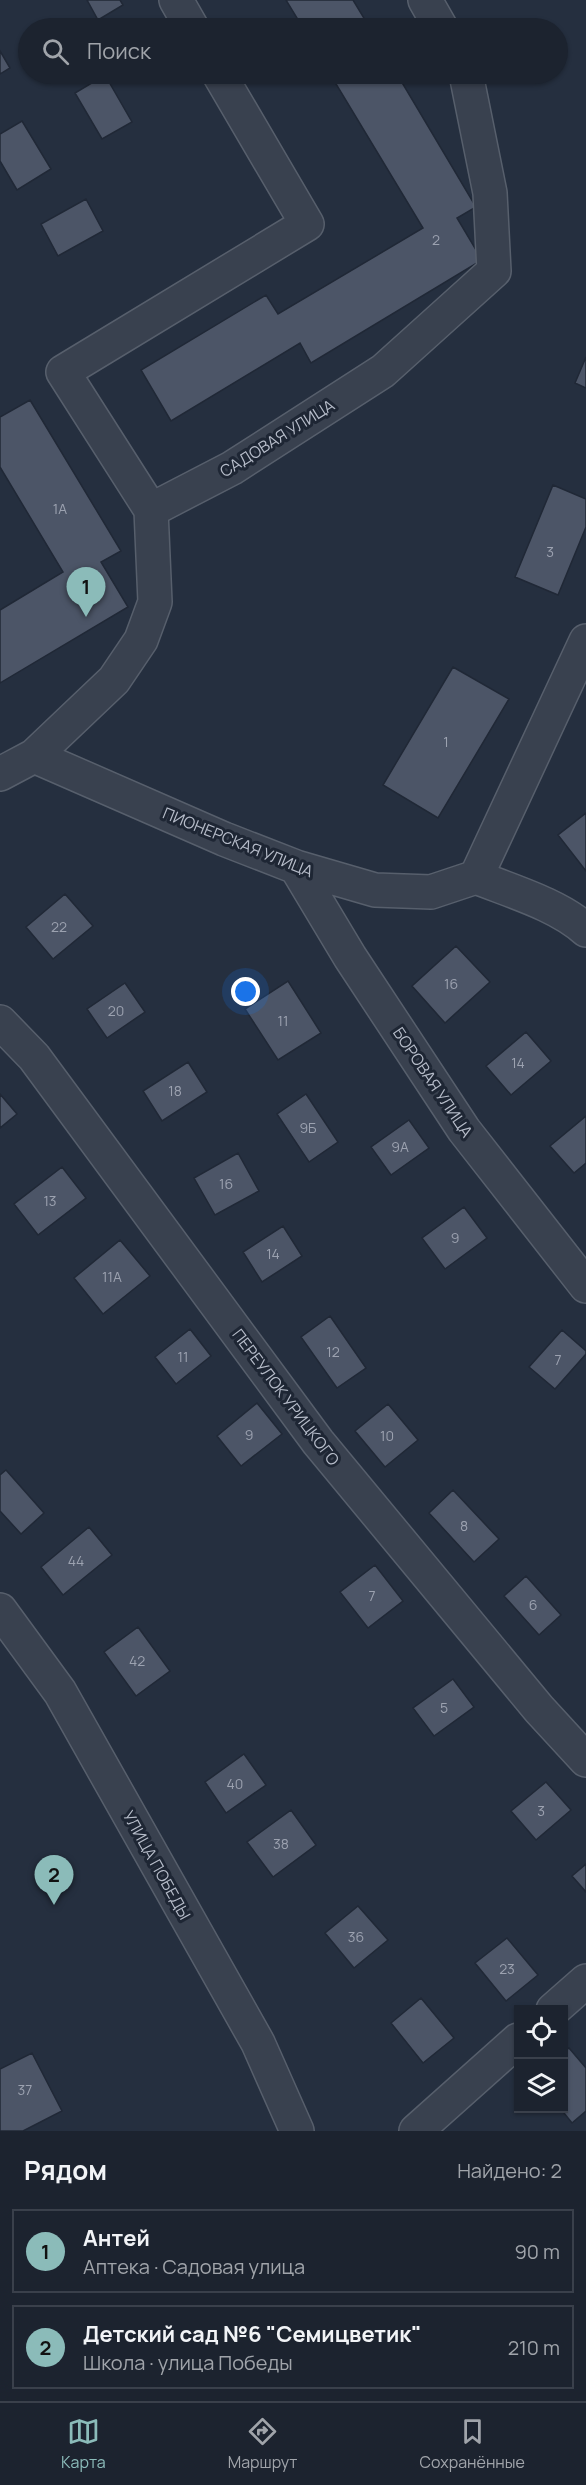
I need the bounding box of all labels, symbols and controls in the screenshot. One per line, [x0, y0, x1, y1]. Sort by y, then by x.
search box [18, 18, 568, 84]
icon: search [39, 35, 72, 68]
text: Поиск [87, 36, 151, 66]
house number: 2 [432, 230, 440, 249]
street label: САДОВАЯ УЛИЦА [216, 394, 338, 482]
house number: 1А [53, 499, 67, 518]
house number: 3 [546, 542, 554, 561]
pin: 1 [66, 568, 106, 617]
house number: 1 [443, 732, 449, 751]
street label: ПИОНЕРСКАЯ УЛИЦА [160, 802, 316, 882]
house number: 22 [51, 917, 67, 936]
house number: 16 [444, 974, 458, 993]
your location [231, 977, 260, 1006]
house number: 20 [108, 1001, 124, 1020]
house number: 11 [278, 1011, 288, 1030]
street label: БОРОВАЯ УЛИЦА [388, 1023, 478, 1141]
house number: 14 [511, 1053, 525, 1072]
house number: 18 [168, 1081, 182, 1100]
house number: 9Б [299, 1118, 317, 1137]
house number: 9А [391, 1137, 409, 1156]
house number: 16 [219, 1174, 233, 1193]
house number: 13 [43, 1191, 57, 1210]
house number: 9 [451, 1228, 459, 1247]
house number: 14 [266, 1244, 280, 1263]
house number: 11А [102, 1267, 122, 1286]
street label: ПЕРЕУЛОК УРИЦКОГО [227, 1324, 345, 1470]
house number: 12 [326, 1342, 340, 1361]
house number: 11 [178, 1347, 188, 1366]
house number: 7 [554, 1350, 562, 1369]
house number: 9 [245, 1425, 253, 1444]
house number: 10 [380, 1426, 394, 1445]
house number: 8 [460, 1516, 468, 1535]
house number: 44 [68, 1551, 84, 1570]
house number: 7 [368, 1586, 376, 1605]
house number: 6 [529, 1595, 537, 1614]
house number: 42 [129, 1651, 145, 1670]
house number: 5 [440, 1698, 448, 1717]
house number: 40 [227, 1774, 243, 1793]
house number: 3 [537, 1801, 545, 1820]
street label: УЛИЦА ПОБЕДЫ [118, 1806, 196, 1924]
house number: 38 [273, 1834, 289, 1853]
pin: 2 [34, 1856, 74, 1905]
house number: 36 [348, 1927, 364, 1946]
house number: 23 [499, 1959, 515, 1978]
map controls [514, 2005, 568, 2113]
button: locate [514, 2005, 568, 2059]
button: layers [514, 2059, 568, 2113]
house number: 37 [18, 2080, 32, 2099]
text: Рядом [24, 2152, 107, 2188]
text: Найдено: 2 [457, 2157, 562, 2184]
text: Антей [83, 2223, 150, 2253]
text: 1 [41, 2238, 50, 2265]
text: 90 m [514, 2238, 560, 2265]
text: Аптека · Садовая улица [83, 2253, 305, 2280]
text: Детский сад №6 "Семицветик" [83, 2319, 421, 2349]
text: 2 [40, 2334, 51, 2361]
text: 210 m [508, 2334, 560, 2361]
text: Школа · улица Победы [83, 2349, 293, 2376]
tab: Карта [61, 2415, 106, 2473]
tab: Маршрут [228, 2415, 297, 2473]
tab: Сохранённые [420, 2415, 525, 2473]

